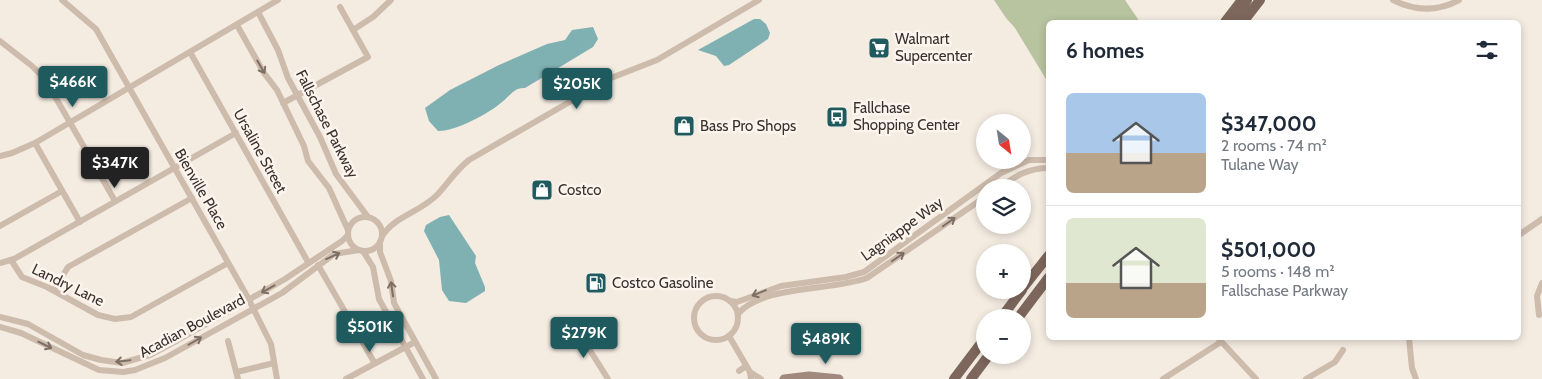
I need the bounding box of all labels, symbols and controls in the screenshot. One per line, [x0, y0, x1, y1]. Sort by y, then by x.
place label: Walmart Supercenter [895, 30, 972, 65]
supermarket icon: Walmart Supercenter [867, 36, 891, 60]
icon: filters [1473, 36, 1501, 64]
text: 6 homes [1066, 38, 1144, 63]
one-way arrow [256, 59, 266, 73]
pin: $466K [38, 66, 108, 108]
street label: Fallschase Parkway [292, 67, 362, 182]
pin: $205K [542, 68, 612, 110]
text: $466K [49, 72, 97, 91]
text: $205K [553, 74, 601, 93]
place label: Fallchase Shopping Center [853, 99, 960, 134]
bus stop icon: Fallchase Shopping Center [825, 105, 849, 129]
street label: Ursaline Street [229, 106, 291, 196]
text: $347,000 [1221, 111, 1317, 136]
icon: home [1106, 113, 1166, 173]
shop icon: Bass Pro Shops [672, 114, 696, 138]
north arrow [976, 114, 1031, 169]
map controls [976, 114, 1031, 364]
place label: Bass Pro Shops [700, 117, 796, 135]
text: 2 rooms · 74 m² [1221, 136, 1327, 155]
street label: Bienville Place [171, 145, 231, 233]
pin: $347K [80, 146, 150, 189]
text: $347K [92, 153, 138, 172]
text: Tulane Way [1221, 155, 1299, 174]
shop icon: Costco [530, 178, 554, 202]
button: layers [976, 179, 1031, 234]
place label: Costco [558, 181, 601, 199]
street label: Lagniappe Way [858, 193, 947, 265]
one-way arrow [941, 217, 955, 227]
text: $501,000 [1221, 237, 1316, 262]
icon: home [1106, 238, 1166, 298]
button: + [976, 244, 1031, 299]
one-way arrow [325, 251, 340, 261]
one-way arrow [890, 252, 904, 262]
street label: Landry Lane [29, 260, 107, 310]
text: 5 rooms · 148 m² [1221, 262, 1334, 281]
fuel station icon: Costco Gasoline [584, 271, 608, 295]
place label: Costco Gasoline [612, 274, 714, 292]
one-way arrow [387, 281, 397, 297]
text: Fallschase Parkway [1221, 281, 1348, 300]
one-way arrow [260, 284, 275, 294]
one-way arrow [752, 288, 767, 298]
street label: Acadian Boulevard [136, 291, 248, 361]
button: − [976, 309, 1031, 364]
pin: $501K [335, 310, 405, 353]
pin: $279K [549, 316, 619, 359]
text: $501K [347, 317, 393, 336]
pin: $489K [791, 322, 861, 365]
text: $279K [562, 323, 606, 342]
text: $489K [802, 329, 850, 348]
one-way arrow [188, 336, 203, 346]
one-way arrow [37, 341, 52, 350]
one-way arrow [116, 356, 132, 366]

